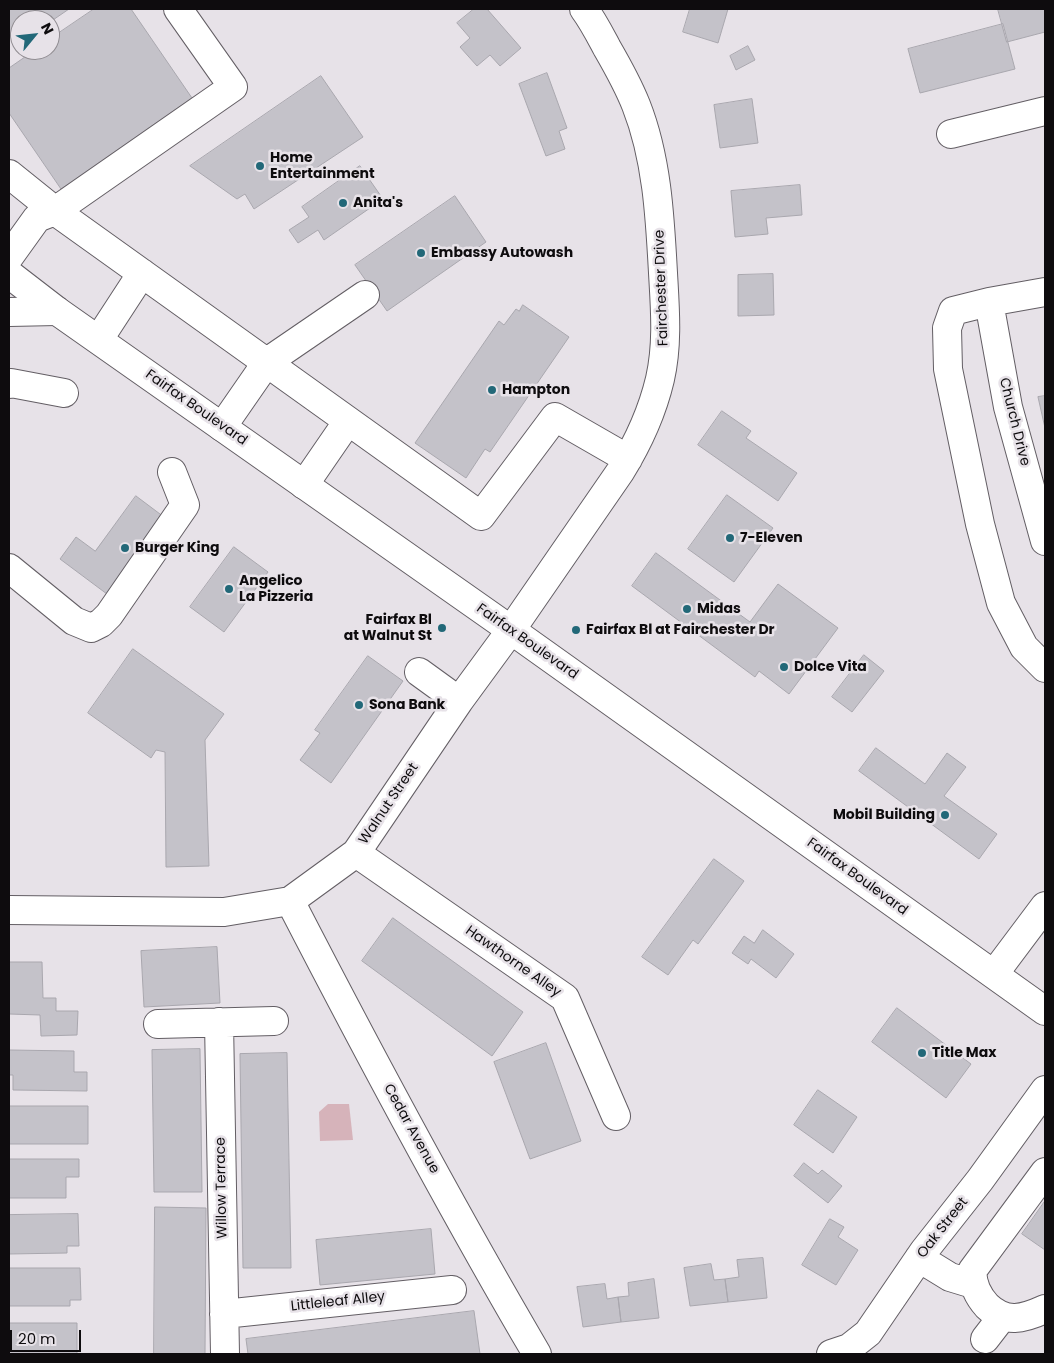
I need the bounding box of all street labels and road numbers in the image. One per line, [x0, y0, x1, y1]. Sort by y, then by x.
street label: Fairchester Drive [652, 230, 672, 346]
street label: Fairfax Boulevard [142, 367, 250, 449]
street label: Church Drive [995, 376, 1033, 468]
street label: Fairfax Boulevard [473, 601, 581, 683]
street label: Walnut Street [356, 760, 422, 848]
street label: Fairfax Boulevard [803, 835, 911, 919]
street label: Hawthorne Alley [462, 923, 564, 1001]
street label: Cedar Avenue [379, 1081, 443, 1177]
street label: Willow Terrace [213, 1137, 231, 1239]
street label: Oak Street [914, 1194, 972, 1262]
street label: Littleleaf Alley [290, 1289, 386, 1315]

